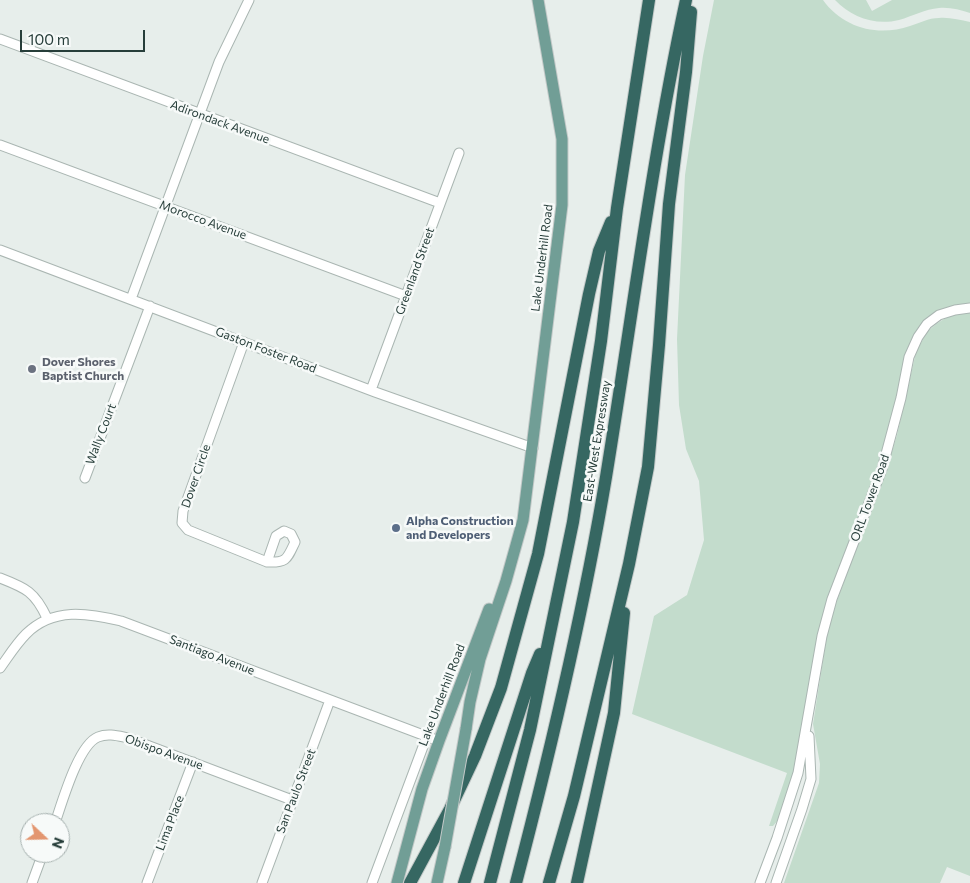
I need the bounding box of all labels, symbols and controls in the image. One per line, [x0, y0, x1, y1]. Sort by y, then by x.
scale bar [22, 20, 148, 52]
text: 100 m [28, 30, 70, 48]
street label: Adirondack Avenue [168, 97, 272, 147]
street label: Morocco Avenue [157, 198, 249, 242]
street label: Lake Underhill Road [528, 203, 556, 313]
street label: Greenland Street [392, 225, 438, 317]
street label: Gaston Foster Road [213, 324, 319, 376]
place label: Dover Shores Baptist Church [42, 355, 124, 383]
marker: Dover Shores Baptist Church [26, 363, 38, 375]
street label: East-West Expressway [580, 379, 614, 503]
street label: Wally Court [83, 401, 119, 467]
street label: Dover Circle [178, 442, 214, 510]
street label: ORL Tower Road [848, 453, 892, 543]
place label: Alpha Construction and Developers [406, 514, 514, 542]
marker: Alpha Construction and Developers [390, 522, 402, 534]
street label: Santiago Avenue [167, 632, 257, 678]
street label: Lake Underhill Road [416, 642, 468, 748]
street label: Obispo Avenue [123, 731, 205, 773]
street label: San Paulo Street [273, 747, 319, 835]
street label: Lima Place [153, 793, 187, 853]
north arrow [20, 813, 70, 863]
text: N [49, 835, 68, 851]

